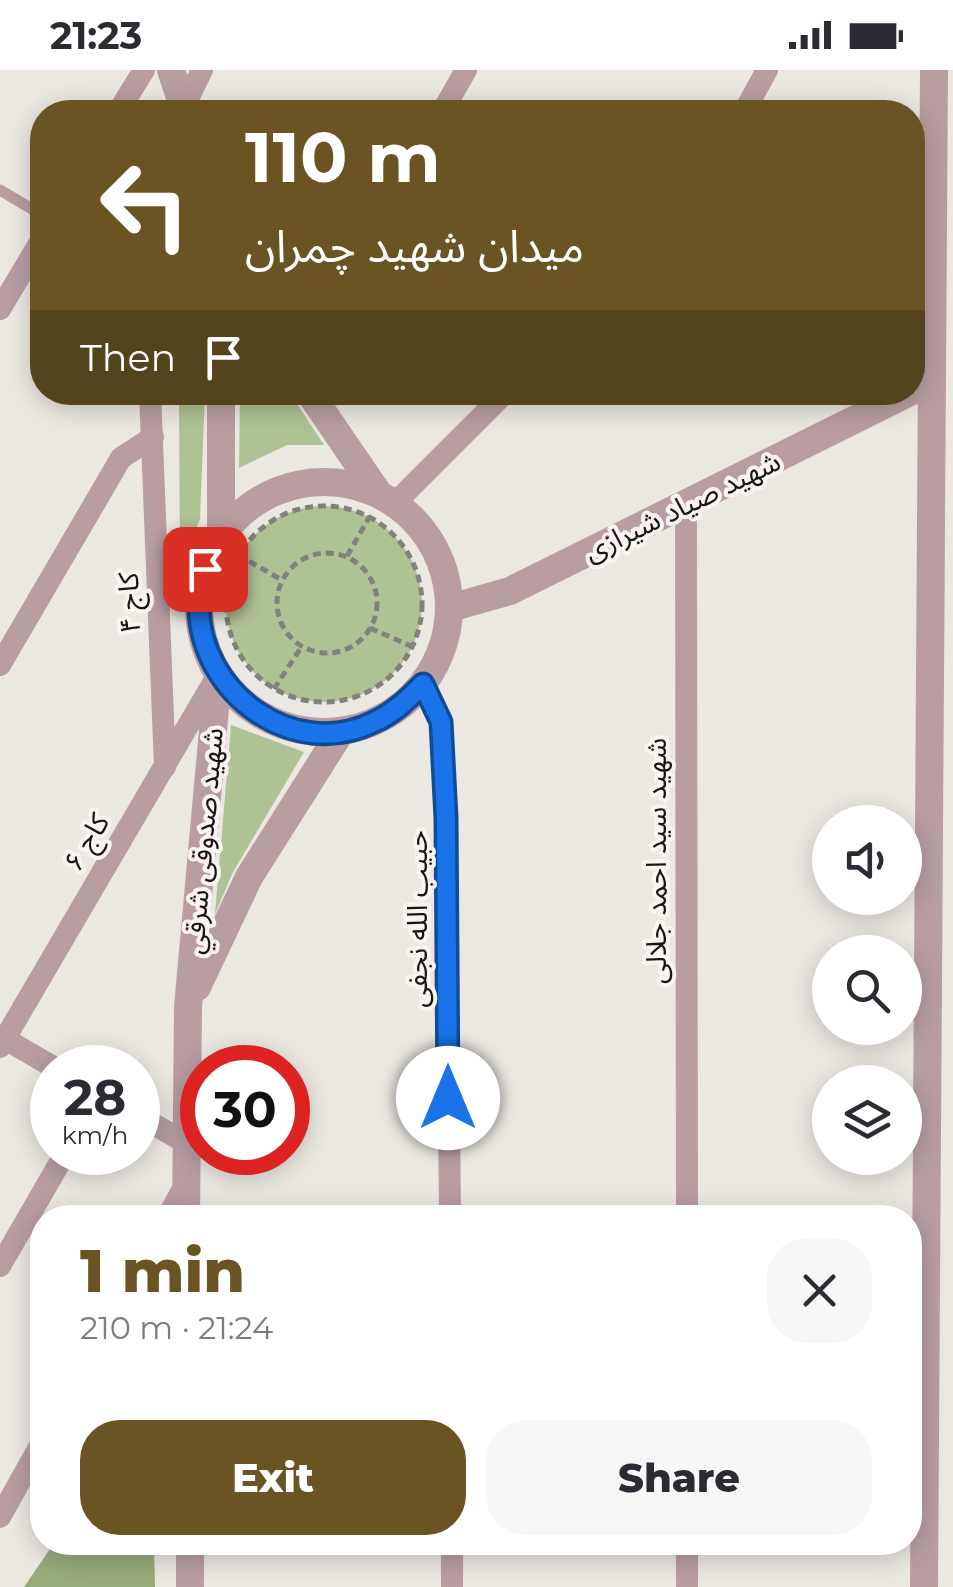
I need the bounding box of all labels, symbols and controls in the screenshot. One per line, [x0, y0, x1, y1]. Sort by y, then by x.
text: 21:23 [50, 12, 142, 59]
text: 110 m [245, 114, 441, 200]
icon: left [80, 140, 210, 270]
text: میدان شهید چمران [245, 218, 584, 273]
icon: arrive [196, 330, 251, 385]
text: Then [80, 334, 176, 381]
street label: شهید صیاد شیرازی [578, 444, 786, 568]
pin [163, 527, 248, 612]
icon: arrive [178, 542, 233, 597]
street label: کاج ۴ [111, 571, 151, 634]
street label: شهید صدوقی شرقي [176, 726, 234, 956]
street label: شهید سید احمد جلالی [639, 738, 673, 984]
map controls [812, 805, 922, 1175]
button: sound [812, 805, 922, 915]
street label: کاج ۶ [56, 807, 120, 879]
street label: حبیب الله نجفی [400, 830, 434, 1008]
button: search [812, 935, 922, 1045]
speed limit sign: 30 [180, 1045, 310, 1175]
position arrow [396, 1046, 500, 1150]
button: layers [812, 1065, 922, 1175]
text: 28 [64, 1067, 126, 1128]
text: km/h [62, 1120, 128, 1150]
text: 1 min [80, 1234, 245, 1307]
button: close [767, 1238, 872, 1343]
text: 210 m · 21:24 [80, 1308, 273, 1347]
button: Exit [80, 1420, 466, 1535]
button: Share [486, 1420, 872, 1535]

